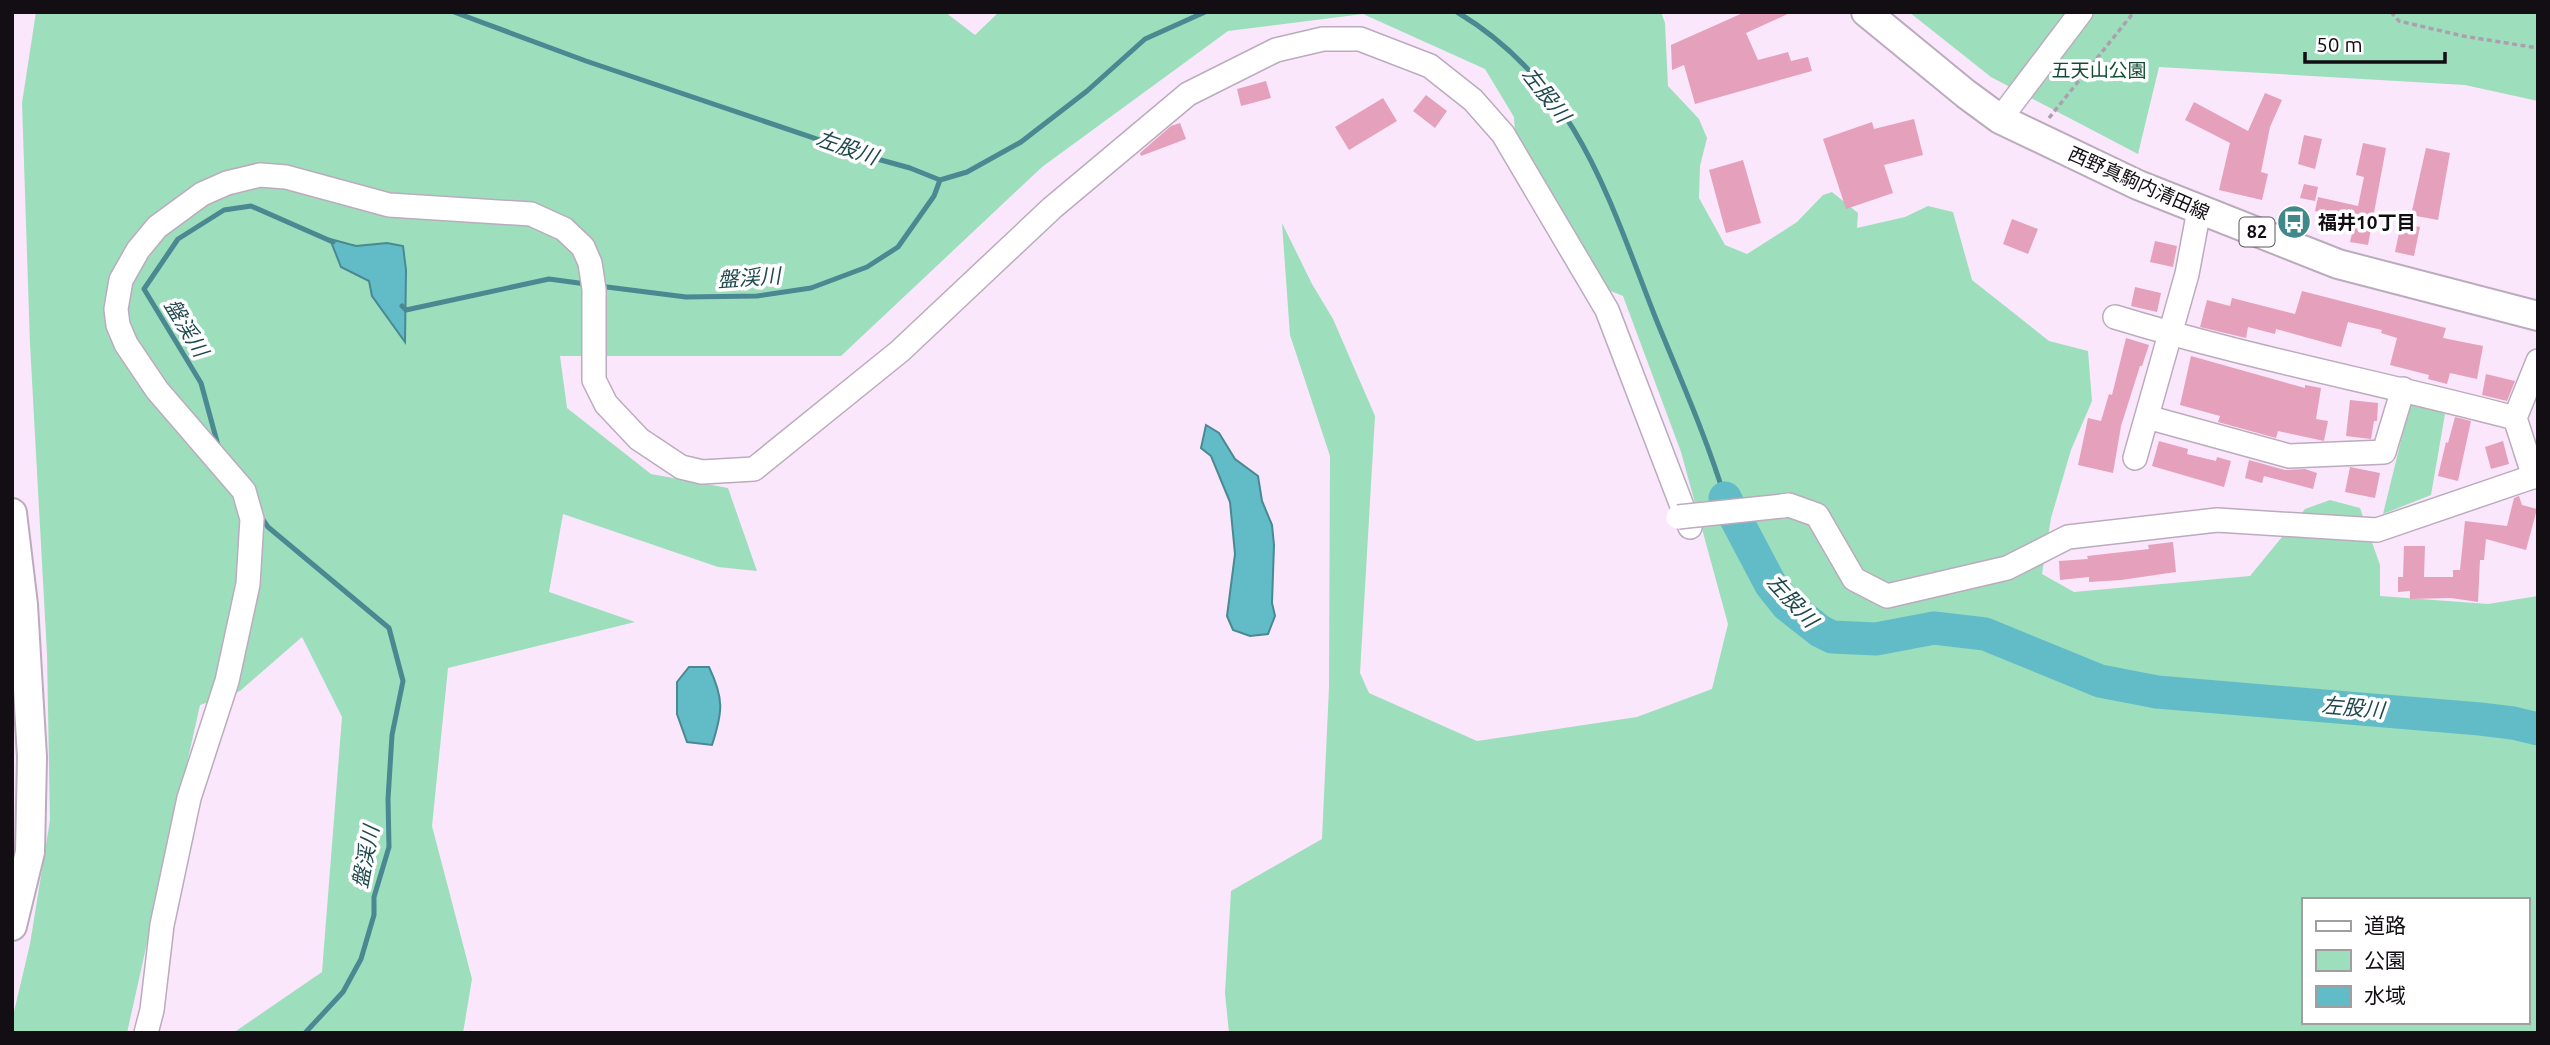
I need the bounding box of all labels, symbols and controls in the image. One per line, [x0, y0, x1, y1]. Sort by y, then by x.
scale bar [2305, 21, 2445, 65]
text: 50 m [2316, 32, 2363, 56]
park label: 五天山公園 [2051, 59, 2147, 81]
water label: 左股川 [1518, 62, 1577, 128]
water label: 左股川 [814, 125, 883, 169]
street label: 西野真駒内清田線 [2065, 142, 2213, 224]
bus stop icon: 福井10丁目 [2275, 203, 2313, 241]
place label: 福井10丁目 [2318, 211, 2415, 233]
road number: 82 [2240, 218, 2274, 246]
water label: 盤渓川 [717, 263, 783, 291]
water label: 盤渓川 [160, 294, 214, 362]
water label: 左股川 [1762, 569, 1824, 633]
water label: 左股川 [2321, 692, 2388, 722]
water label: 盤渓川 [347, 822, 383, 890]
legend [2302, 898, 2529, 1024]
text: 道路 [2364, 913, 2406, 937]
text: 公園 [2364, 948, 2406, 972]
text: 水域 [2364, 983, 2406, 1007]

